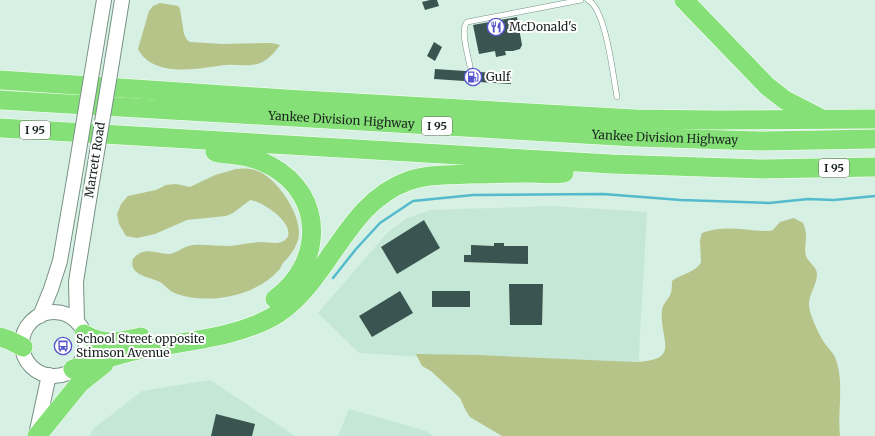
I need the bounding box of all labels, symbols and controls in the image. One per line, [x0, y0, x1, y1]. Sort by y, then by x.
restaurant icon: McDonald's [486, 17, 506, 37]
place label: McDonald's [509, 19, 577, 34]
fuel station icon: Gulf [463, 67, 483, 87]
place label: Gulf [486, 69, 511, 84]
street label: Yankee Division Highway [267, 108, 415, 131]
road number: I 95 [422, 117, 452, 135]
road number: I 95 [20, 121, 50, 139]
street label: Marrett Road [81, 121, 108, 199]
street label: Yankee Division Highway [590, 126, 738, 147]
road number: I 95 [819, 159, 849, 177]
place label: School Street opposite Stimson Avenue [76, 331, 204, 360]
bus stop icon: School Street opposite Stimson Avenue [53, 336, 73, 356]

